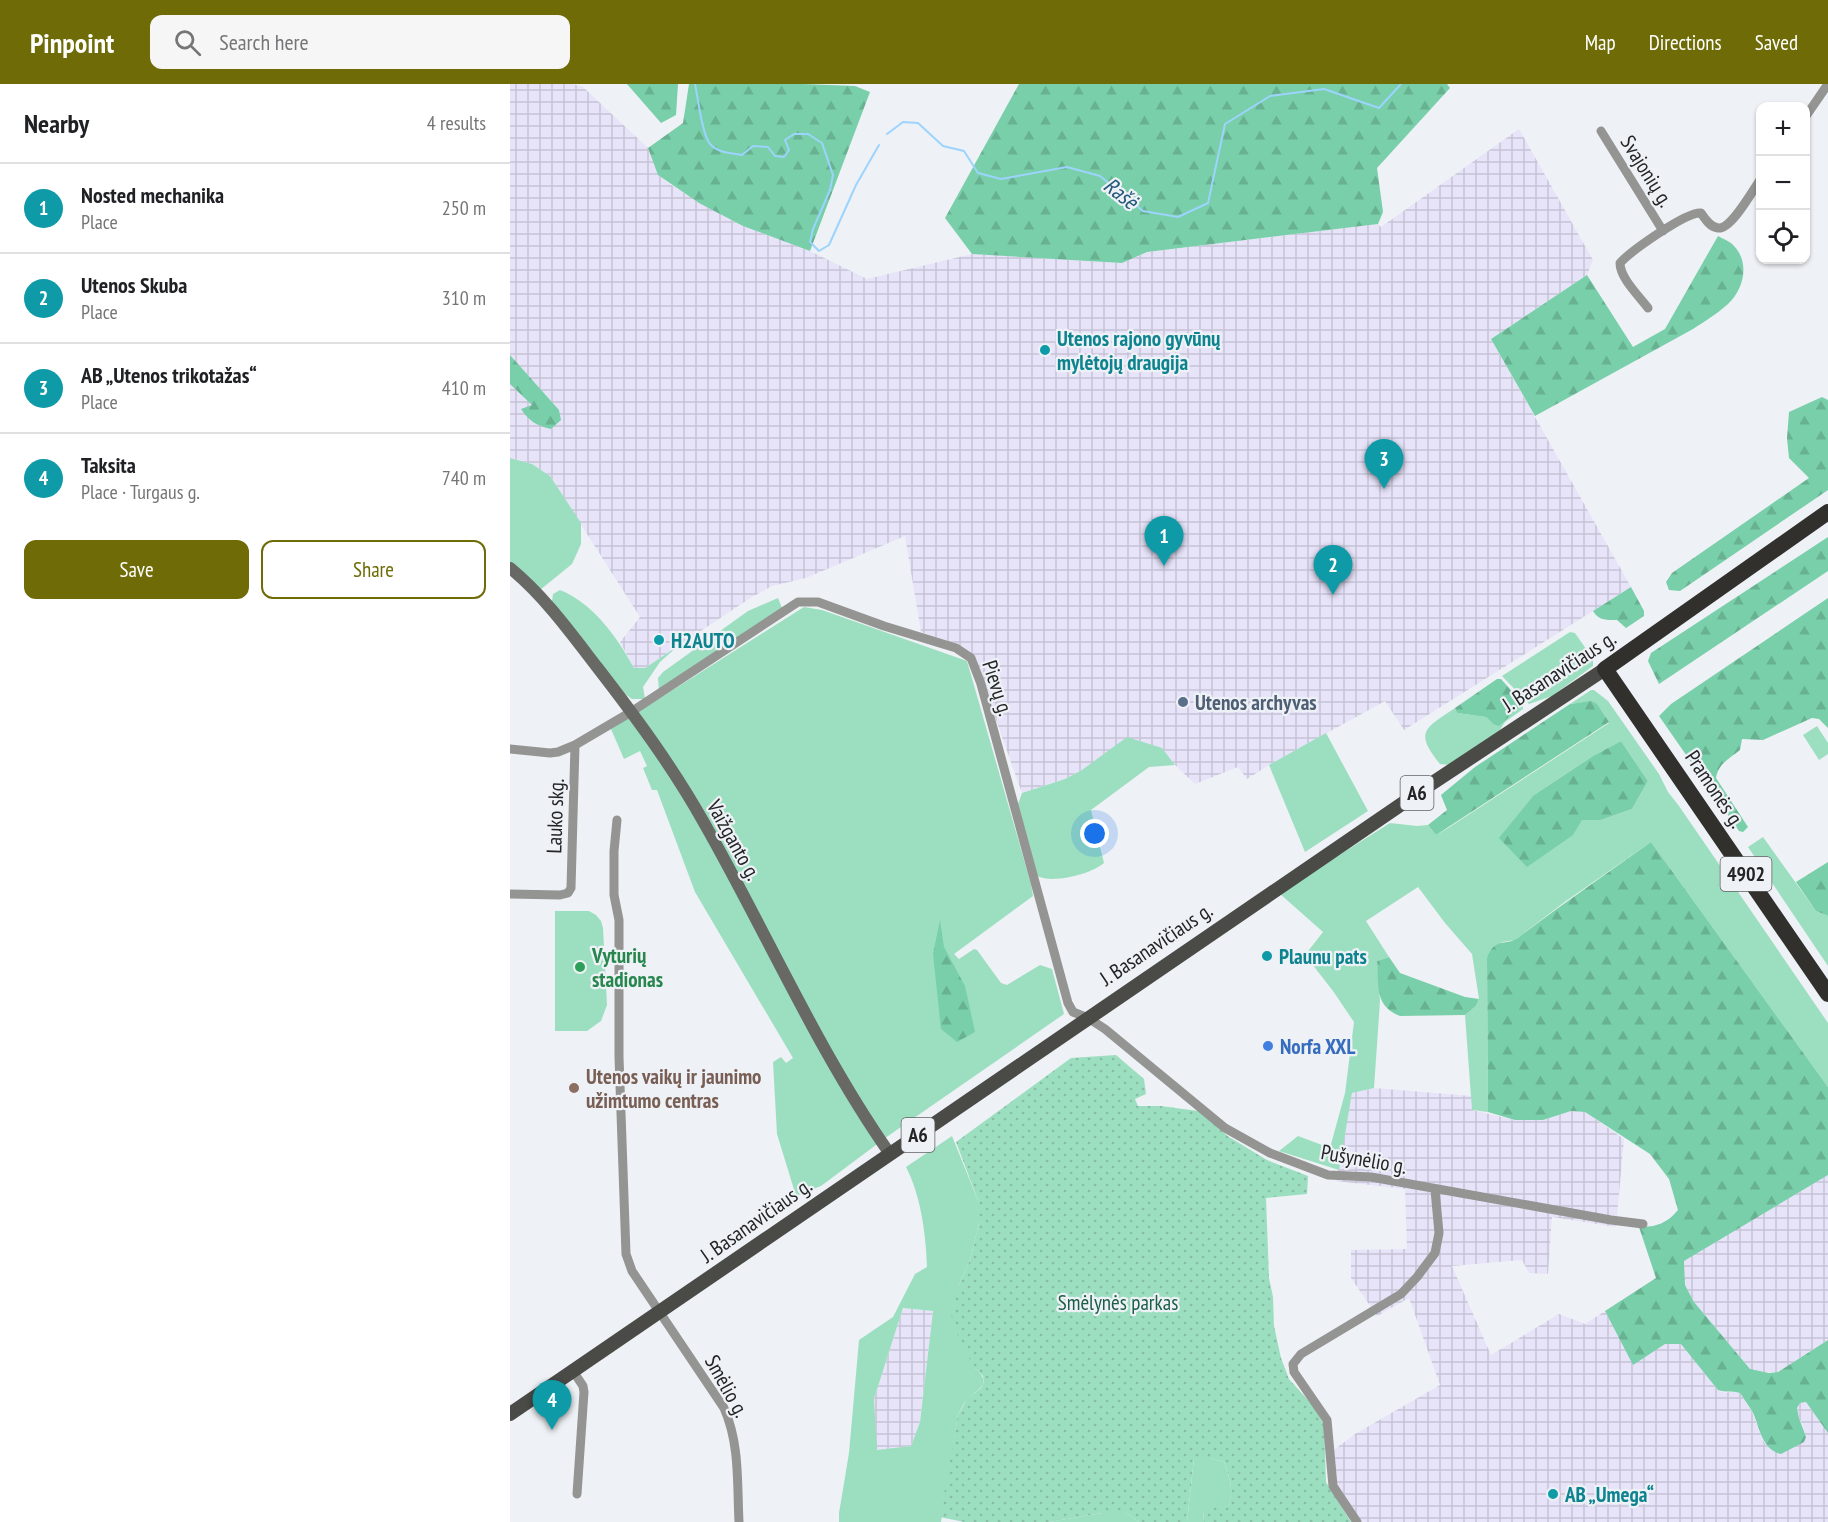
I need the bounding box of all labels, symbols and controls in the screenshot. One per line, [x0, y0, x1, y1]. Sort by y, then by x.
search box [150, 15, 570, 69]
text: Pinpoint [30, 24, 114, 61]
icon: search [171, 26, 204, 59]
text: Search here [219, 28, 309, 56]
text: Map [1585, 29, 1616, 56]
text: Directions [1649, 29, 1722, 56]
text: Saved [1755, 29, 1798, 56]
map controls [1756, 102, 1810, 264]
button: + [1756, 102, 1810, 156]
text: Nearby [24, 107, 89, 140]
text: 4 results [427, 110, 486, 136]
street label: Svajonių g. [1615, 130, 1679, 212]
button: − [1756, 156, 1810, 210]
water label: Rašė [1098, 171, 1145, 216]
text: Nosted mechanika [81, 181, 224, 209]
text: 1 [39, 195, 48, 221]
text: 250 m [442, 195, 486, 221]
text: Place [81, 209, 118, 235]
button: locate [1756, 210, 1810, 264]
text: Utenos Skuba [81, 271, 187, 299]
text: 2 [39, 285, 48, 311]
text: 310 m [442, 285, 486, 311]
text: Place [81, 299, 118, 325]
place label: Utenos rajono gyvūnų mylėtojų draugija [1057, 325, 1221, 376]
marker: Utenos rajono gyvūnų mylėtojų draugija [1038, 343, 1052, 357]
text: AB „Utenos trikotažas“ [81, 361, 257, 389]
text: 3 [39, 375, 48, 401]
text: 410 m [442, 375, 486, 401]
text: Place [81, 389, 118, 415]
pin: 3 [1364, 440, 1404, 489]
text: Taksita [81, 451, 136, 479]
text: 4 [39, 465, 48, 491]
text: 740 m [442, 465, 486, 491]
text: Place · Turgaus g. [81, 479, 200, 505]
pin: 1 [1144, 516, 1184, 566]
button: Save [24, 540, 249, 599]
button: Share [261, 540, 486, 599]
pin: 2 [1314, 546, 1352, 595]
street label: J. Basanavičiaus g. [1496, 624, 1621, 718]
place label: H2AUTO [671, 627, 735, 654]
marker: H2AUTO [652, 633, 666, 647]
street label: Pievų g. [976, 657, 1020, 719]
place label: Utenos archyvas [1195, 689, 1317, 716]
marker: Utenos archyvas [1176, 695, 1190, 709]
street label: Pramonės g. [1679, 745, 1751, 833]
road number: A6 [1400, 776, 1434, 810]
street label: Lauko skg. [540, 778, 570, 854]
street label: Vaižganto g. [700, 794, 767, 885]
your location [1080, 819, 1109, 848]
road number: 4902 [1720, 857, 1772, 891]
street label: J. Basanavičiaus g. [1094, 896, 1217, 992]
place label: Vyturių stadionas [591, 942, 663, 993]
place label: Plaunu pats [1279, 943, 1367, 970]
marker: Plaunu pats [1260, 949, 1274, 963]
marker: Vyturių stadionas [573, 960, 587, 974]
place label: Norfa XXL [1280, 1033, 1355, 1060]
marker: Norfa XXL [1261, 1039, 1275, 1053]
place label: Utenos vaikų ir jaunimo užimtumo centras [586, 1063, 761, 1114]
marker: Utenos vaikų ir jaunimo užimtumo centras [567, 1081, 581, 1095]
road number: A6 [902, 1118, 934, 1152]
street label: Pušynėlio g. [1319, 1138, 1409, 1180]
street label: J. Basanavičiaus g. [694, 1172, 817, 1269]
park label: Smėlynės parkas [1058, 1289, 1178, 1316]
street label: Smėlio g. [699, 1350, 755, 1422]
pin: 4 [532, 1380, 572, 1430]
place label: AB „Umega“ [1564, 1481, 1654, 1508]
marker: AB „Umega“ [1546, 1487, 1560, 1501]

